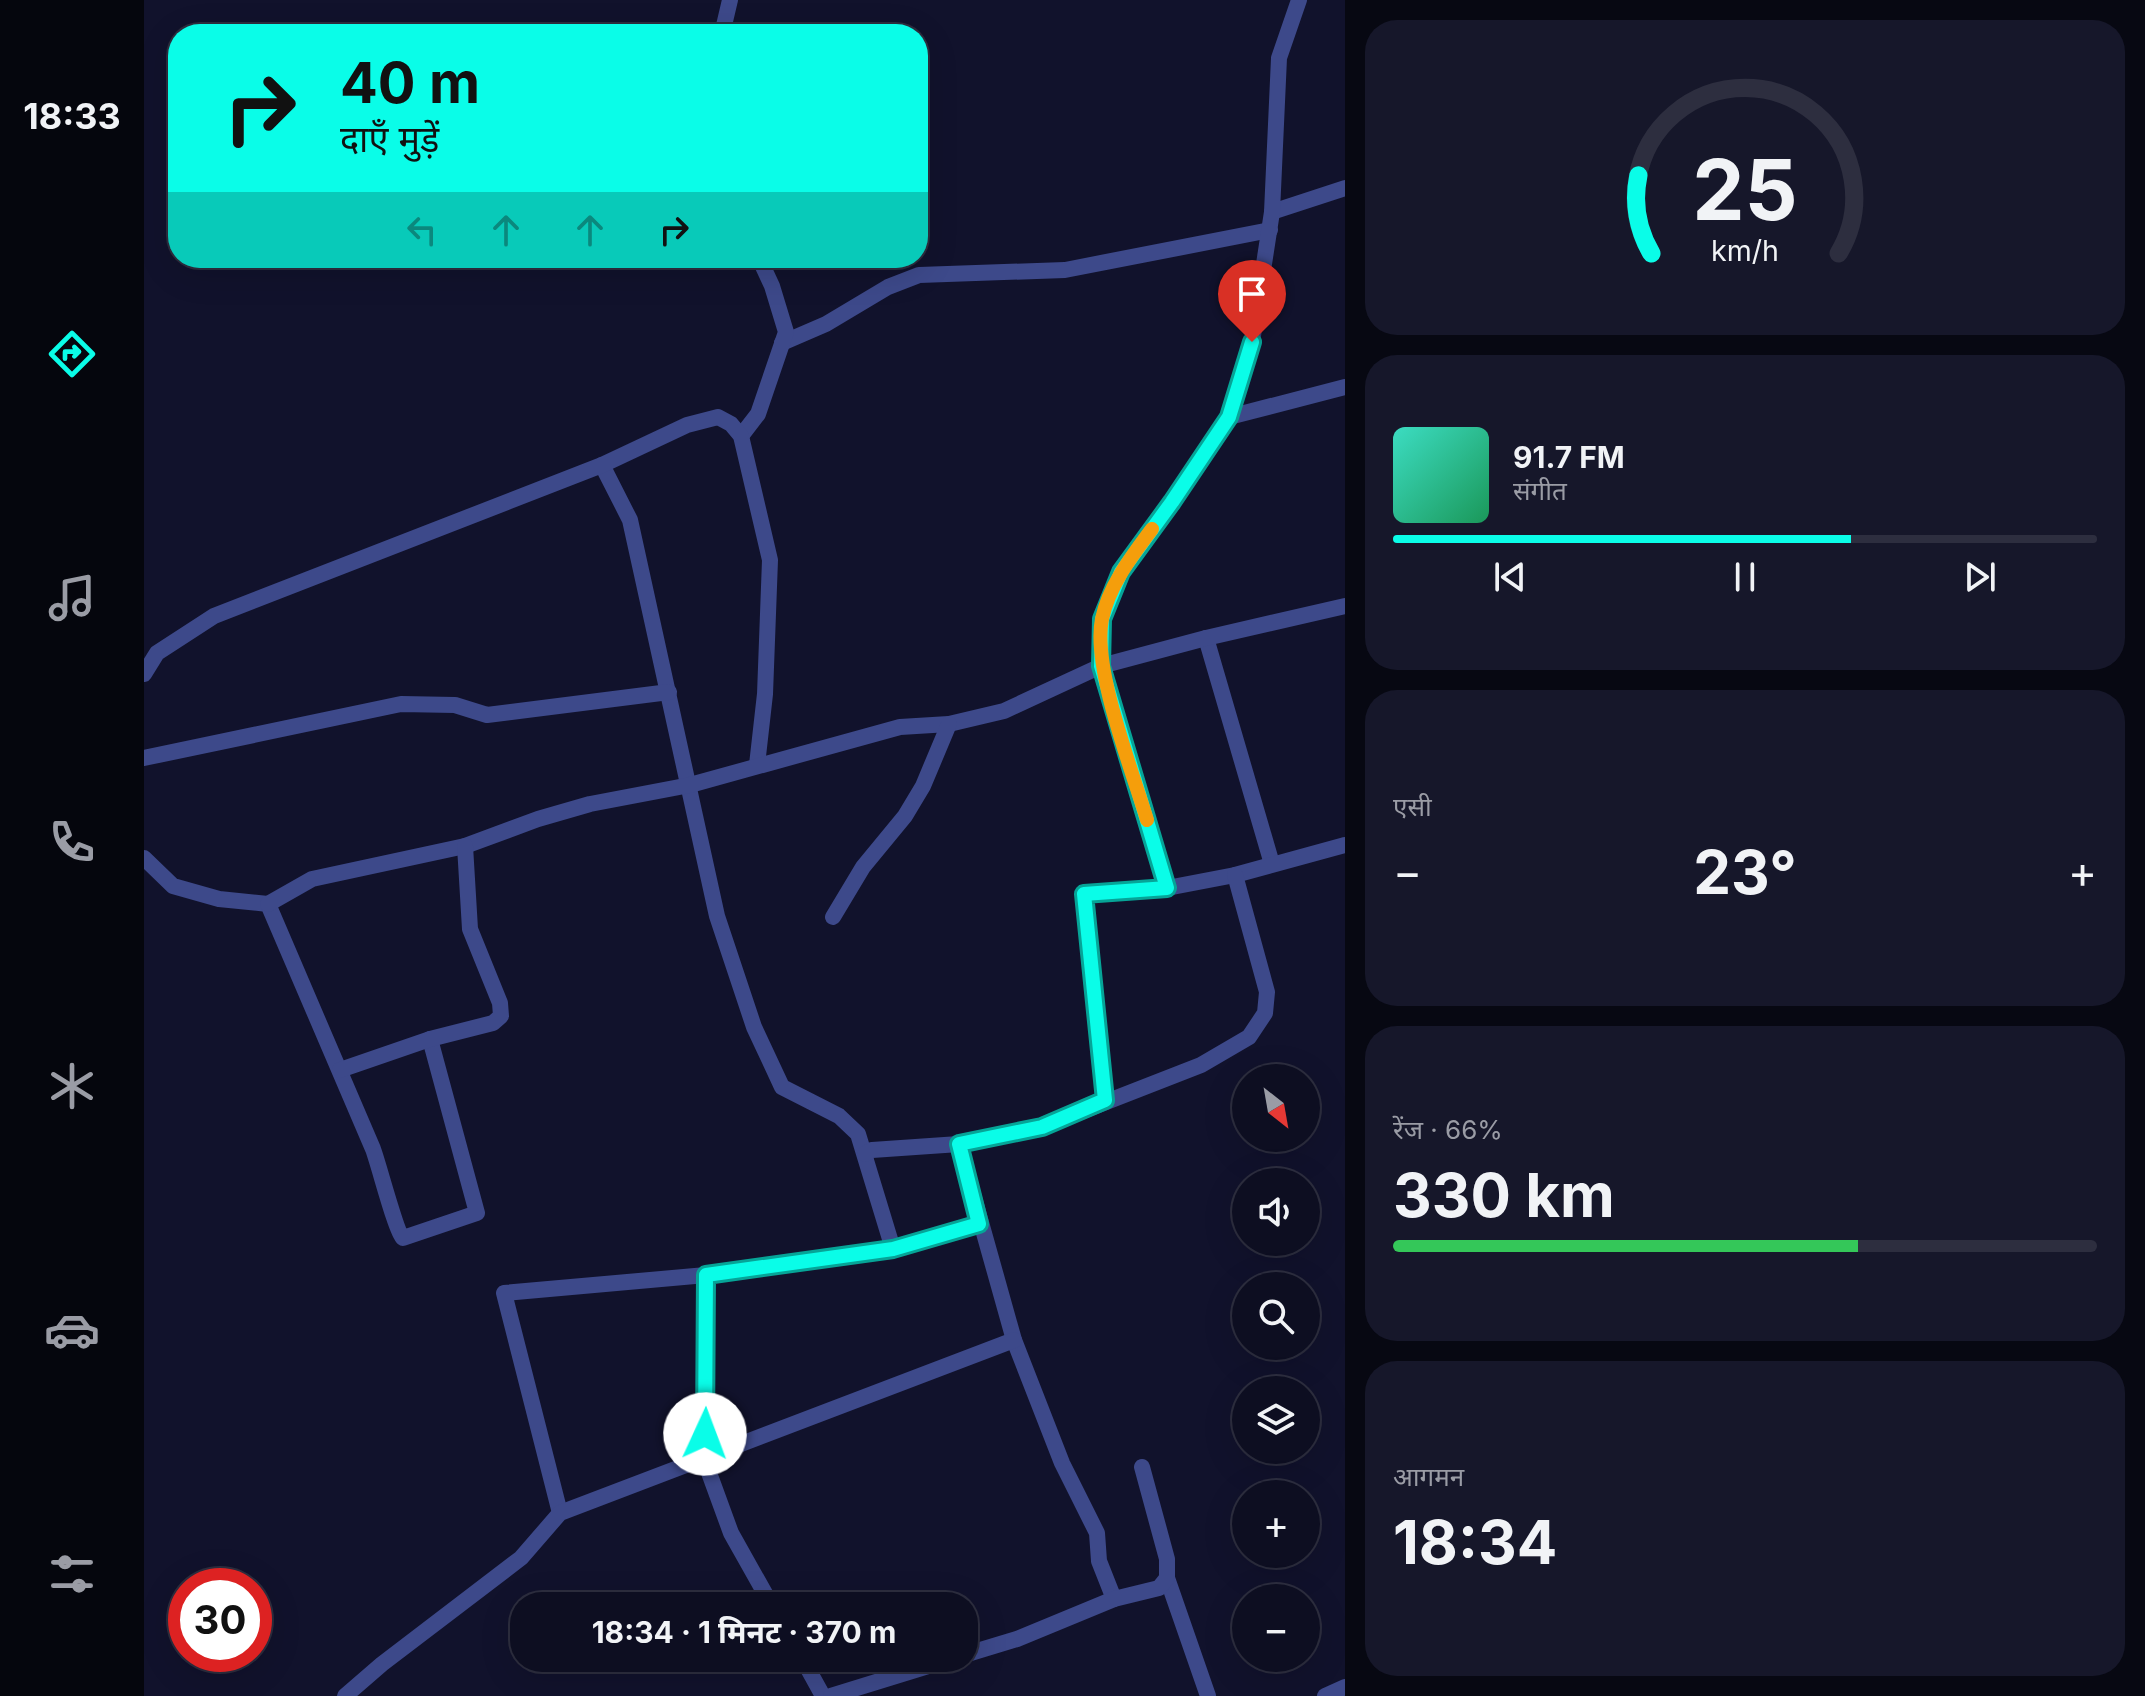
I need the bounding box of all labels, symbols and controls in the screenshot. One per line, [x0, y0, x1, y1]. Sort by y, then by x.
text: 40 m [340, 49, 480, 117]
icon: right [208, 56, 312, 160]
text: 18:33 [23, 94, 121, 138]
text: दाएँ मुड़ें [340, 117, 439, 161]
text: 25 [1692, 138, 1798, 239]
icon: left [400, 208, 444, 252]
icon: ahead [484, 208, 528, 252]
icon: ahead [568, 208, 612, 252]
icon: right [652, 208, 696, 252]
text: km/h [1711, 233, 1779, 268]
pin [1218, 260, 1286, 342]
icon: arrive [1230, 272, 1274, 316]
icon: directions [44, 326, 100, 382]
text: 91.7 FM [1513, 439, 1625, 475]
text: संगीत [1513, 475, 1567, 506]
icon: previous [1488, 555, 1532, 599]
icon: pause [1723, 555, 1767, 599]
icon: next [1958, 555, 2002, 599]
icon: music [44, 570, 100, 626]
text: एसी [1393, 791, 1432, 822]
icon: phone [44, 814, 100, 870]
text: 23° [1693, 836, 1797, 908]
text: − [1393, 845, 1422, 899]
text: + [2068, 845, 2097, 899]
icon: climate [44, 1058, 100, 1114]
north arrow [1232, 1064, 1320, 1152]
map controls [1232, 1064, 1320, 1672]
text: रेंज · 66% [1393, 1114, 1503, 1145]
text: 330 km [1393, 1159, 1615, 1231]
button: sound [1232, 1168, 1320, 1256]
button: search [1232, 1272, 1320, 1360]
icon: car [44, 1302, 100, 1358]
button: layers [1232, 1376, 1320, 1464]
position arrow [663, 1392, 747, 1476]
text: आगमन [1393, 1461, 1464, 1492]
button: + [1232, 1480, 1320, 1568]
text: 18:34 [1393, 1506, 1557, 1578]
icon: filters [44, 1546, 100, 1602]
speed limit sign: 30 [168, 1568, 272, 1672]
button: − [1232, 1584, 1320, 1672]
text: 18:34 · 1 मिनट · 370 m [592, 1614, 896, 1650]

